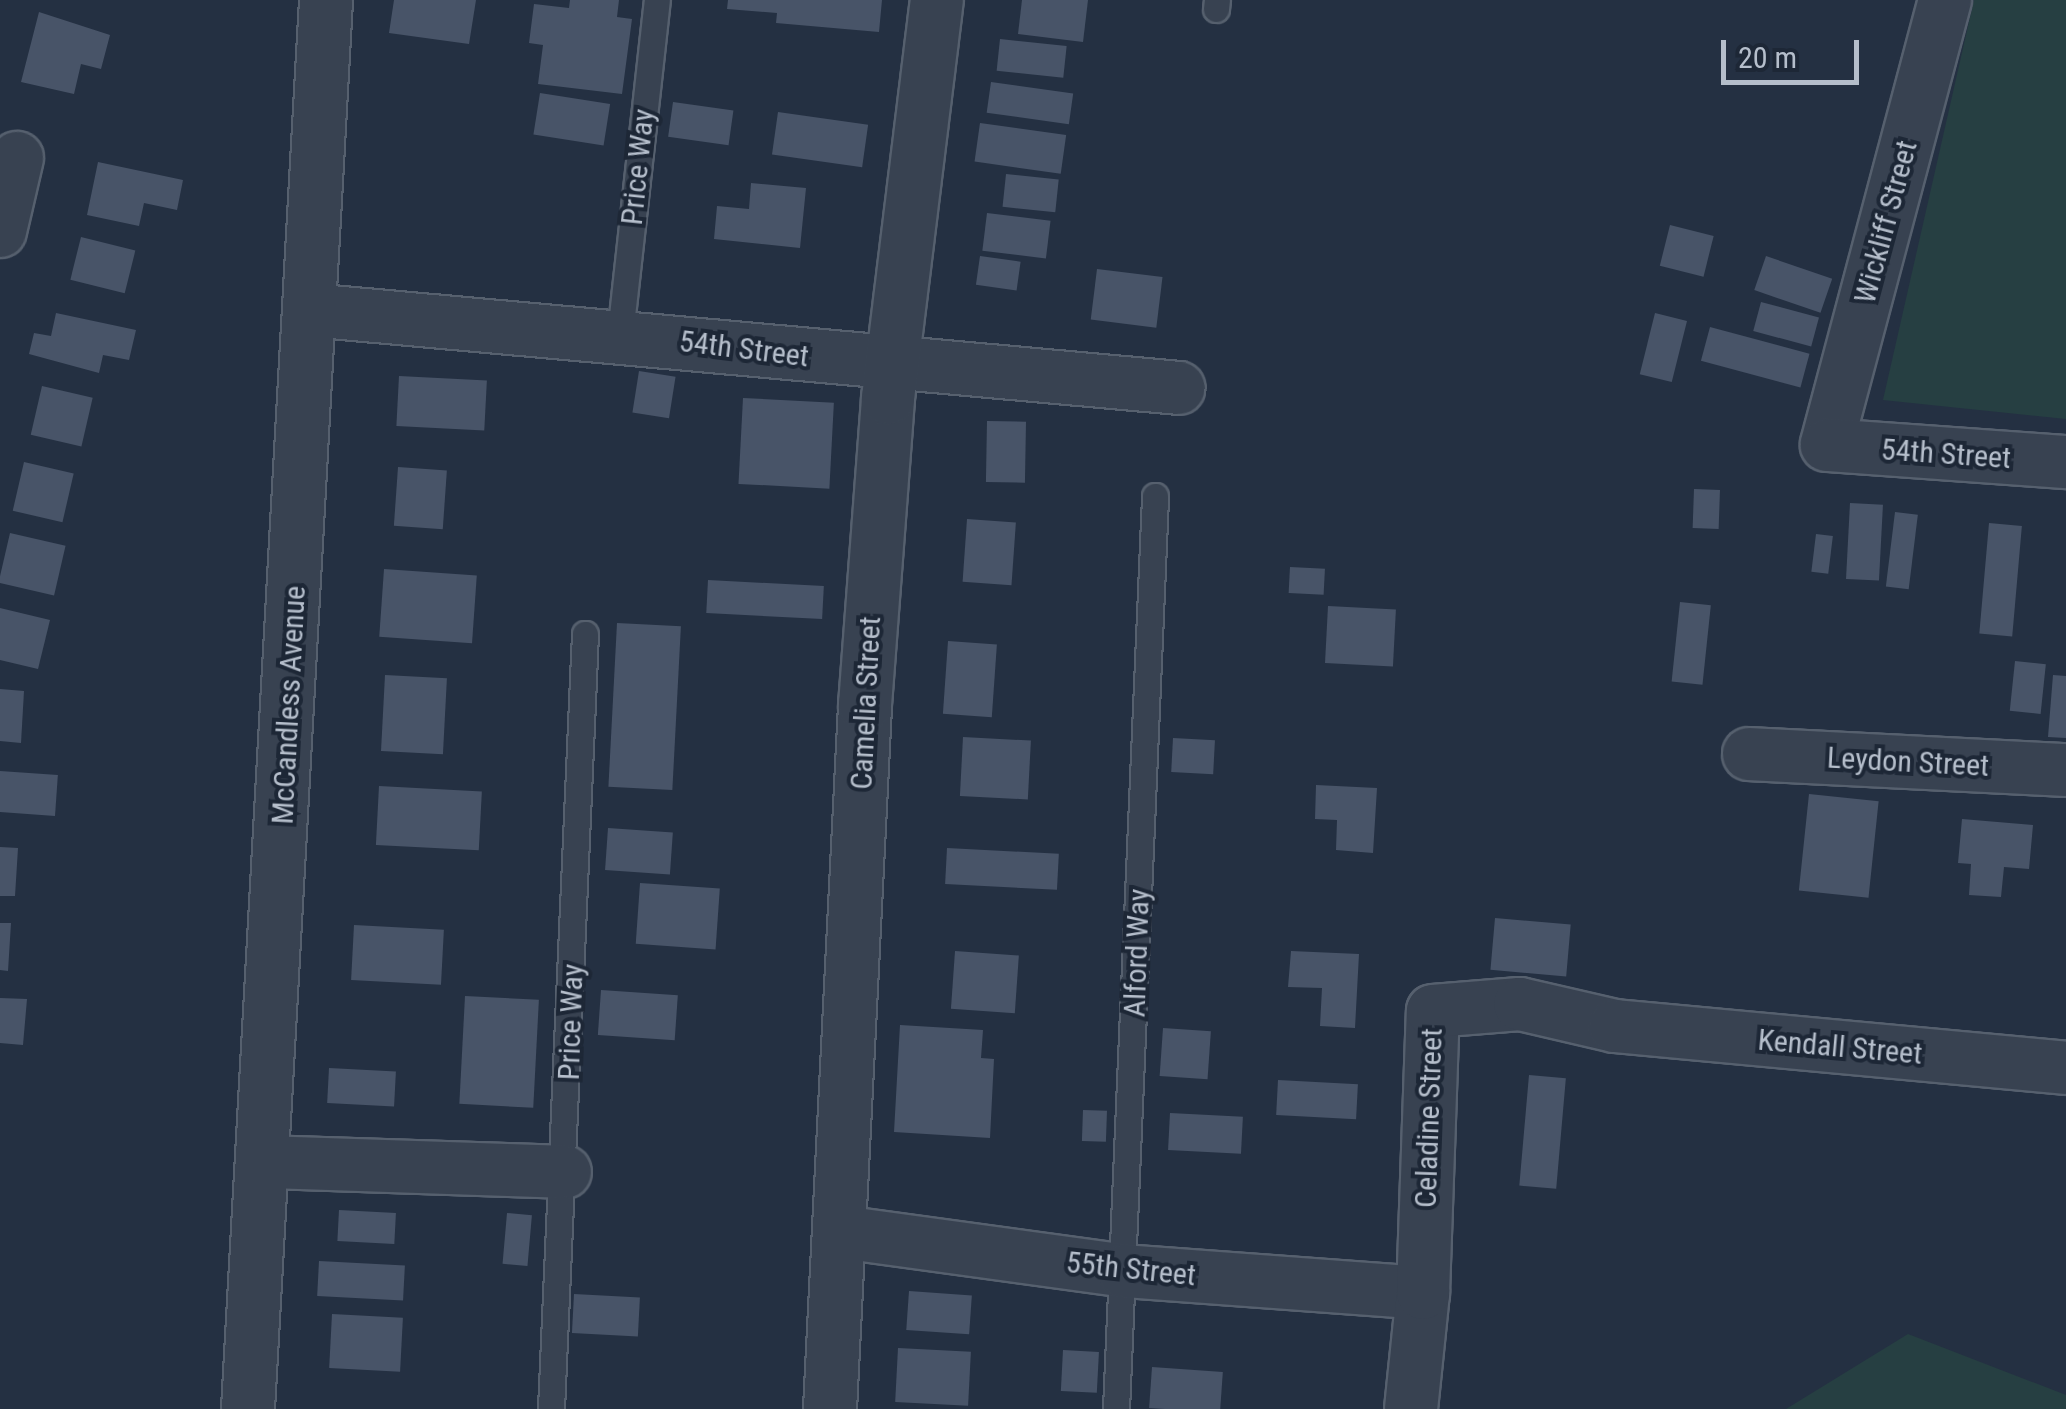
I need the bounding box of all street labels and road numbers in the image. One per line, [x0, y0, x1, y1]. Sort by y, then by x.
street label: Price Way [614, 107, 662, 227]
street label: Wickliff Street [1847, 137, 1925, 307]
street label: 54th Street [677, 323, 811, 375]
street label: 54th Street [1880, 432, 2012, 476]
street label: McCandless Avenue [265, 585, 313, 825]
street label: Camelia Street [843, 616, 889, 790]
street label: Leydon Street [1826, 740, 1990, 784]
street label: Alford Way [1117, 888, 1157, 1018]
street label: Price Way [551, 963, 591, 1081]
street label: Kendall Street [1756, 1022, 1924, 1072]
street label: Celadine Street [1408, 1027, 1450, 1209]
street label: 55th Street [1064, 1244, 1198, 1294]

